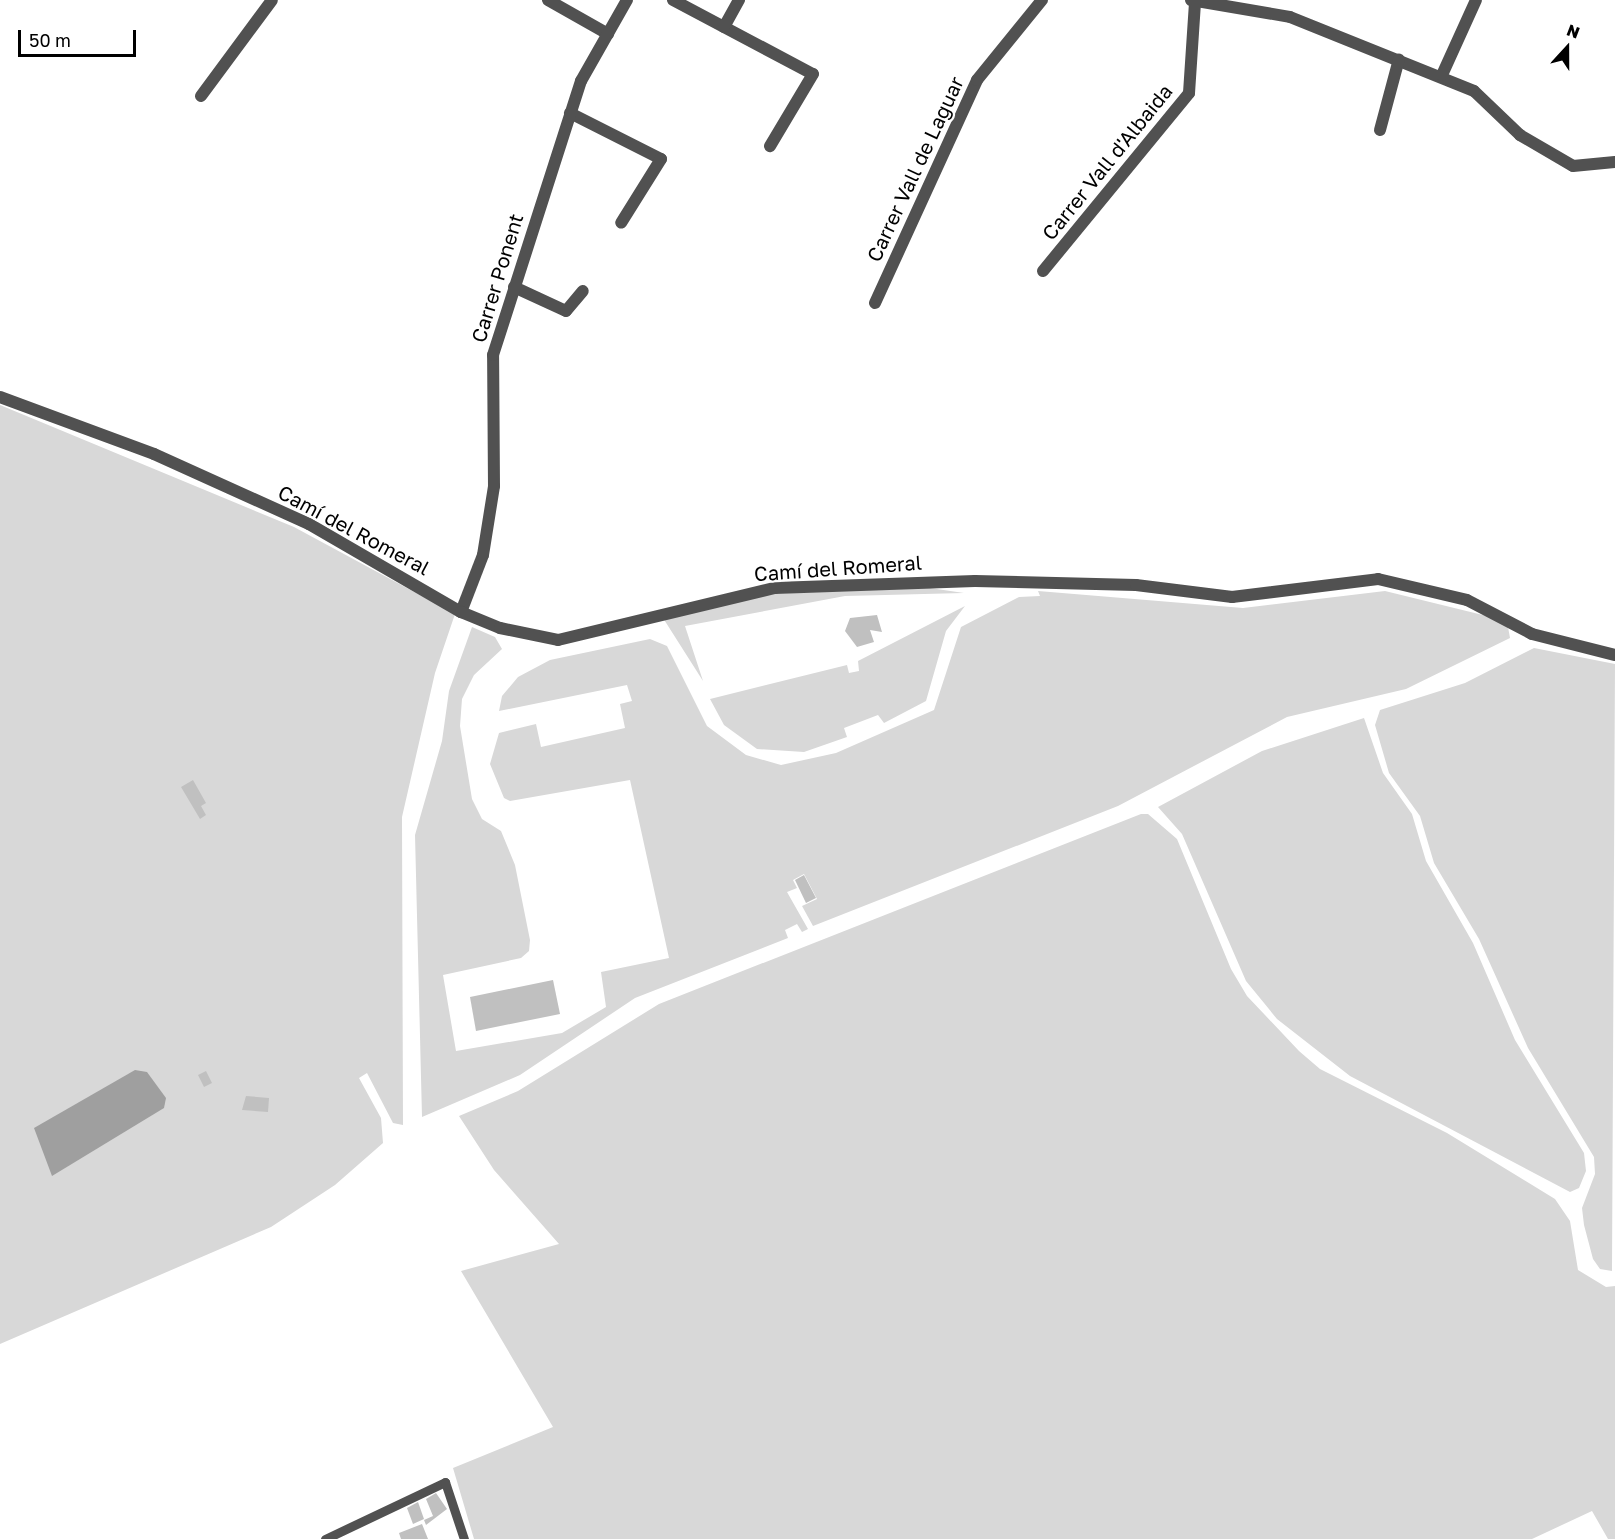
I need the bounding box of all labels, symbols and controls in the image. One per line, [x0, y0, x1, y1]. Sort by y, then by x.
scale bar [21, 18, 140, 56]
north arrow [1537, 18, 1597, 78]
text: N [1564, 20, 1583, 43]
text: 50 m [29, 29, 71, 51]
street label: Carrer Vall de Laguar [862, 73, 968, 265]
street label: Carrer Vall d'Albaida [1037, 79, 1177, 245]
street label: Carrer Ponent [466, 211, 528, 345]
street label: Camí del Romeral [274, 480, 434, 580]
street label: Camí del Romeral [753, 550, 923, 586]

